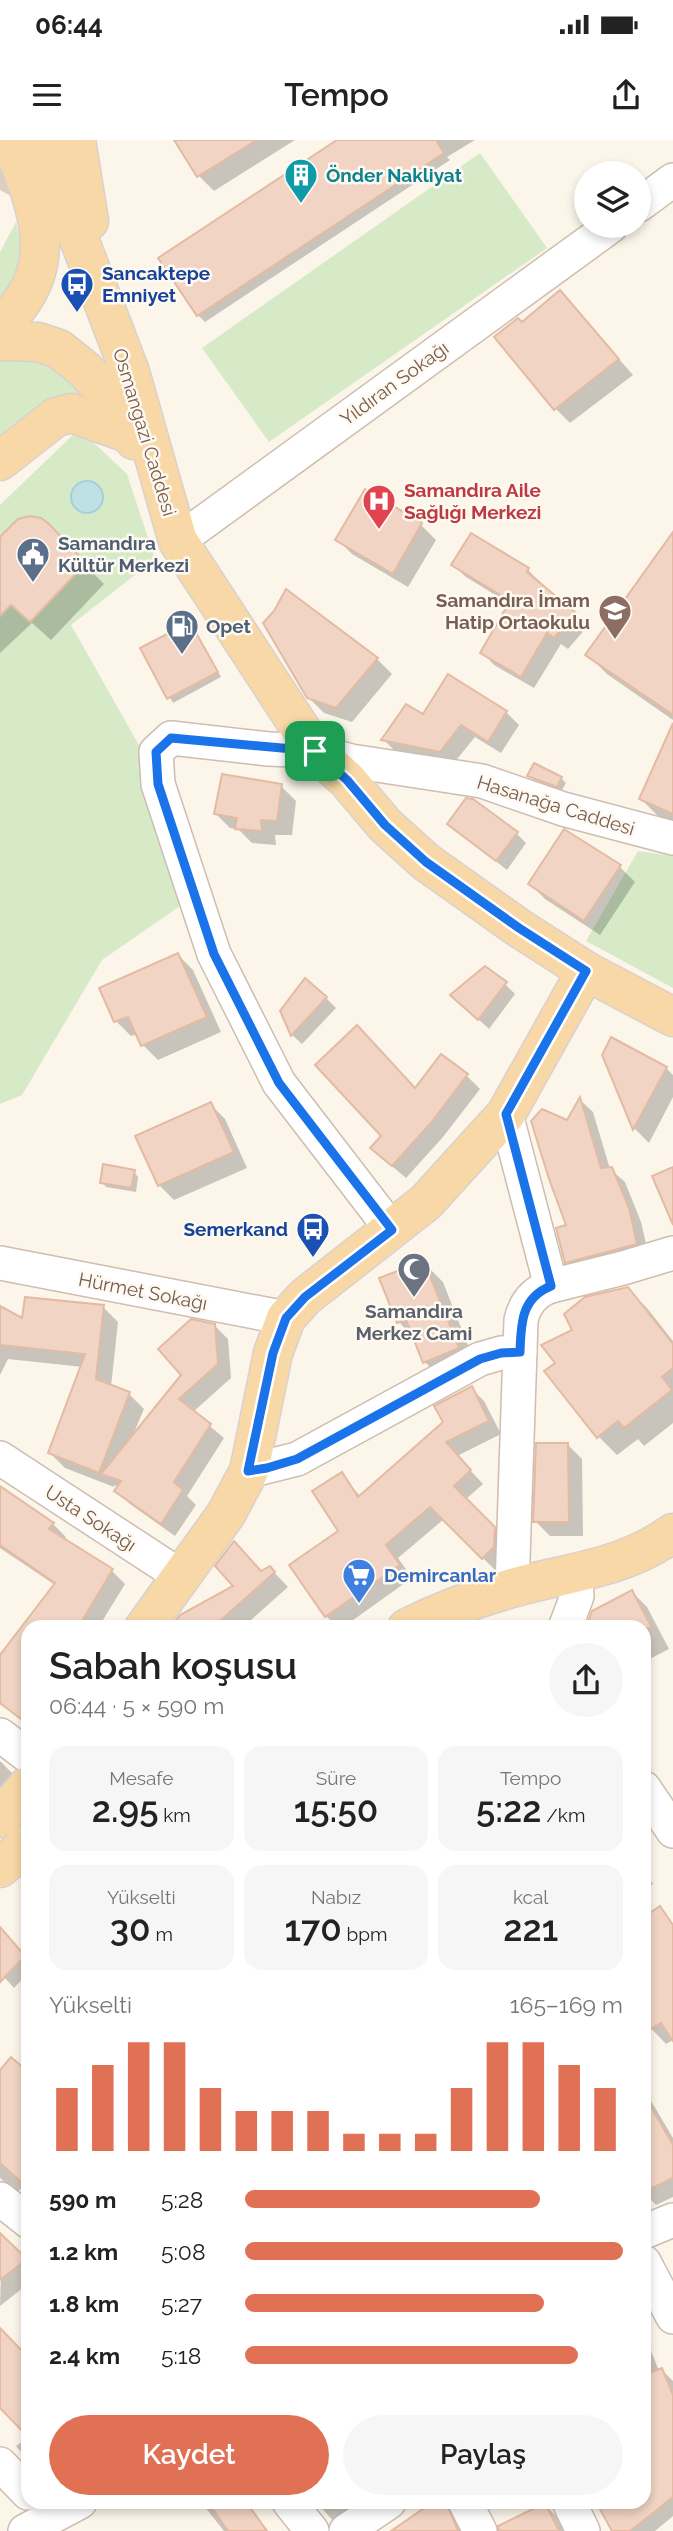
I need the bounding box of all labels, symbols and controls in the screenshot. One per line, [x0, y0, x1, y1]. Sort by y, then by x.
text: 06:44 [35, 10, 103, 40]
icon: menu [28, 76, 66, 114]
text: Tempo [284, 76, 389, 113]
icon: share [607, 76, 645, 114]
building icon: Önder Nakliyat [282, 156, 320, 205]
map controls [574, 161, 651, 238]
button: layers [574, 161, 651, 238]
place label: Önder Nakliyat [326, 164, 463, 186]
place label: Sancaktepe Emniyet [102, 262, 210, 306]
bus stop icon: Sancaktepe Emniyet [58, 265, 96, 314]
street label: Yıldıran Sokağı [336, 336, 452, 430]
street label: Osmangazi Caddesi [109, 345, 181, 519]
place label: Samandıra Aile Sağlığı Merkezi [404, 479, 541, 523]
hospital icon: Samandıra Aile Sağlığı Merkezi [360, 482, 398, 531]
place label: Samandıra Kültür Merkezi [58, 532, 189, 576]
public building icon: Samandıra Kültür Merkezi [14, 535, 52, 584]
place label: Samandıra İmam Hatip Ortaokulu [436, 589, 590, 633]
school or university icon: Samandıra İmam Hatip Ortaokulu [596, 592, 634, 641]
fuel station icon: Opet [163, 607, 201, 656]
place label: Opet [206, 615, 252, 637]
pin [285, 721, 345, 781]
icon: arrive [296, 732, 334, 770]
street label: Hasanağa Caddesi [475, 771, 637, 839]
bus stop icon: Semerkand [294, 1210, 332, 1259]
place label: Semerkand [183, 1218, 288, 1240]
mosque icon: Samandıra Merkez Cami [395, 1250, 433, 1299]
street label: Hürmet Sokağı [77, 1268, 209, 1314]
place label: Samandıra Merkez Cami [356, 1300, 472, 1344]
street label: Usta Sokağı [41, 1480, 141, 1556]
supermarket icon: Demircanlar [340, 1556, 378, 1605]
place label: Demircanlar [384, 1564, 497, 1586]
text: Sabah koşusu [49, 1643, 297, 1688]
button: share [549, 1643, 623, 1717]
text: 06:44 · 5 × 590 m [49, 1692, 224, 1719]
text: Mesafe [109, 1767, 173, 1789]
text: Süre [316, 1767, 356, 1789]
text: Tempo [500, 1767, 561, 1789]
text: 2.95 [92, 1789, 158, 1830]
text: 15:50 [294, 1789, 378, 1830]
text: 5:22 [476, 1789, 542, 1830]
text: km [158, 1804, 191, 1826]
text: /km [542, 1804, 585, 1826]
text: Yükselti [107, 1886, 176, 1908]
text: Nabız [311, 1886, 361, 1908]
text: kcal [513, 1886, 548, 1908]
text: 30 [110, 1908, 151, 1949]
text: 170 [285, 1908, 342, 1949]
text: 221 [503, 1908, 558, 1949]
text: m [151, 1923, 173, 1945]
text: bpm [342, 1923, 387, 1945]
text: Yükselti [49, 1991, 132, 2018]
text: 165–169 m [510, 1991, 623, 2018]
text: 590 m [49, 2186, 116, 2213]
text: 5:28 [161, 2186, 203, 2213]
text: 1.2 km [49, 2238, 118, 2265]
text: 5:08 [161, 2238, 206, 2265]
text: 1.8 km [49, 2290, 119, 2317]
text: 5:27 [161, 2290, 202, 2317]
text: 2.4 km [49, 2342, 120, 2369]
text: 5:18 [161, 2342, 201, 2369]
button: Kaydet [49, 2415, 329, 2495]
button: Paylaş [343, 2415, 623, 2495]

